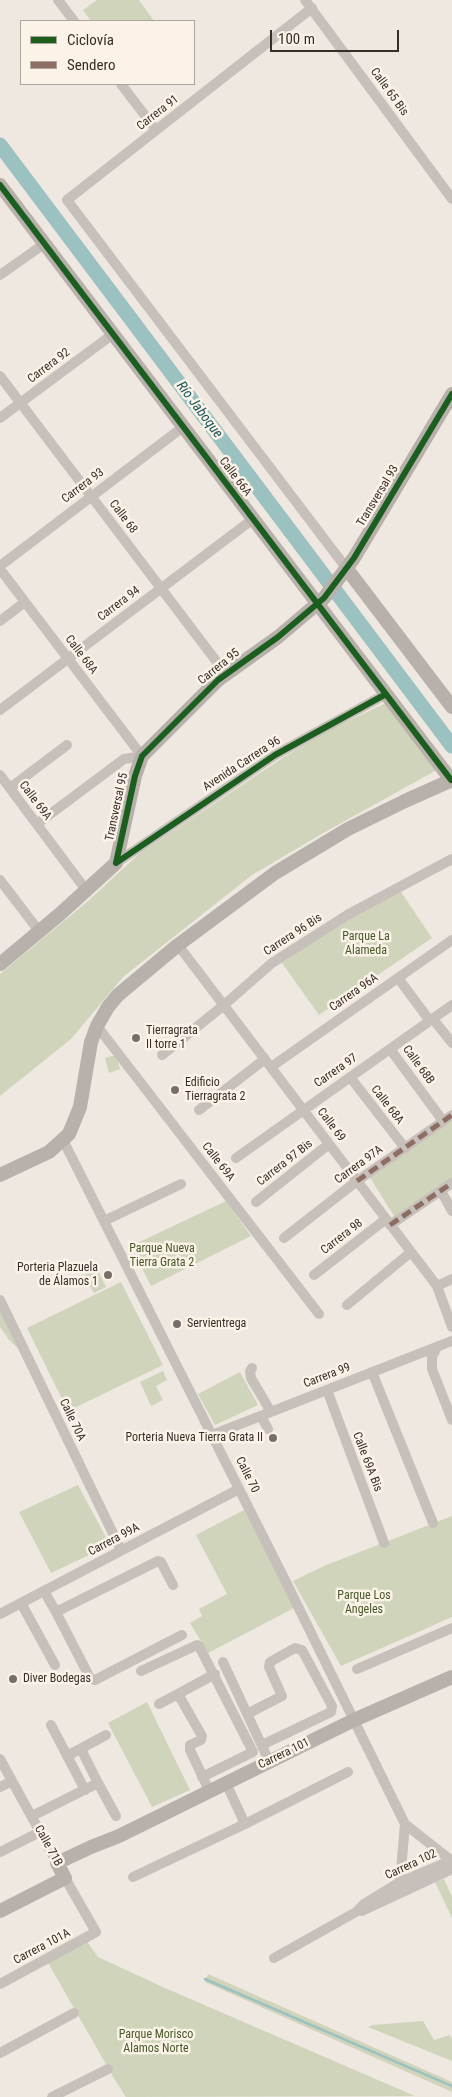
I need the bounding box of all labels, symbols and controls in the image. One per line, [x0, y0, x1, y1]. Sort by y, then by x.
legend [20, 20, 195, 85]
scale bar [272, 20, 401, 52]
text: 100 m [278, 30, 315, 48]
text: Ciclovía [67, 31, 114, 49]
text: Sendero [67, 56, 116, 74]
street label: Calle 65 Bis [367, 65, 411, 119]
street label: Carrera 91 [134, 92, 182, 134]
street label: Carrera 92 [25, 345, 73, 387]
water label: Río Jaboque [172, 378, 226, 442]
street label: Calle 66A [216, 455, 254, 499]
street label: Transversal 93 [354, 463, 402, 529]
street label: Carrera 93 [59, 465, 107, 507]
street label: Calle 68 [106, 497, 140, 537]
street label: Carrera 94 [95, 583, 143, 625]
street label: Calle 68A [62, 633, 100, 677]
street label: Carrera 95 [195, 646, 243, 688]
street label: Avenida Carrera 96 [201, 734, 283, 794]
street label: Transversal 95 [103, 772, 131, 842]
street label: Calle 69A [16, 779, 54, 823]
street label: Carrera 96 Bis [261, 911, 325, 959]
park label: Parque La Alameda [342, 930, 390, 958]
street label: Carrera 96A [327, 971, 381, 1015]
place label: Tierragrata II torre 1 [146, 1024, 198, 1052]
marker: Tierragrata II torre 1 [130, 1032, 142, 1044]
street label: Calle 68B [399, 1043, 437, 1087]
street label: Carrera 97 [312, 1051, 360, 1091]
place label: Edificio Tierragrata 2 [185, 1076, 246, 1104]
street label: Calle 68A [367, 1083, 407, 1127]
marker: Edificio Tierragrata 2 [169, 1084, 181, 1096]
street label: Calle 69 [314, 1105, 348, 1145]
street label: Carrera 97 Bis [254, 1137, 316, 1189]
street label: Calle 69A [198, 1140, 238, 1184]
street label: Carrera 97A [332, 1143, 386, 1187]
street label: Carrera 98 [318, 1216, 366, 1258]
park label: Parque Nueva Tierra Grata 2 [129, 1242, 195, 1270]
place label: Porteria Plazuela de Álamos 1 [17, 1261, 98, 1289]
marker: Porteria Plazuela de Álamos 1 [102, 1269, 114, 1281]
place label: Servientrega [187, 1317, 246, 1331]
marker: Servientrega [171, 1318, 183, 1330]
street label: Carrera 99 [301, 1360, 353, 1392]
street label: Calle 70A [56, 1397, 88, 1443]
street label: Calle 69A Bis [349, 1430, 385, 1494]
place label: Porteria Nueva Tierra Grata II [126, 1431, 263, 1445]
marker: Porteria Nueva Tierra Grata II [267, 1432, 279, 1444]
street label: Calle 70 [232, 1455, 262, 1495]
street label: Carrera 99A [86, 1520, 142, 1560]
park label: Parque Los Angeles [337, 1589, 391, 1617]
place label: Diver Bodegas [23, 1672, 91, 1686]
marker: Diver Bodegas [7, 1673, 19, 1685]
street label: Carrera 101 [256, 1735, 312, 1773]
street label: Calle 71B [31, 1823, 65, 1869]
street label: Carrera 102 [383, 1847, 439, 1883]
street label: Carrera 101A [11, 1926, 73, 1968]
park label: Parque Morisco Alamos Norte [119, 2028, 193, 2056]

